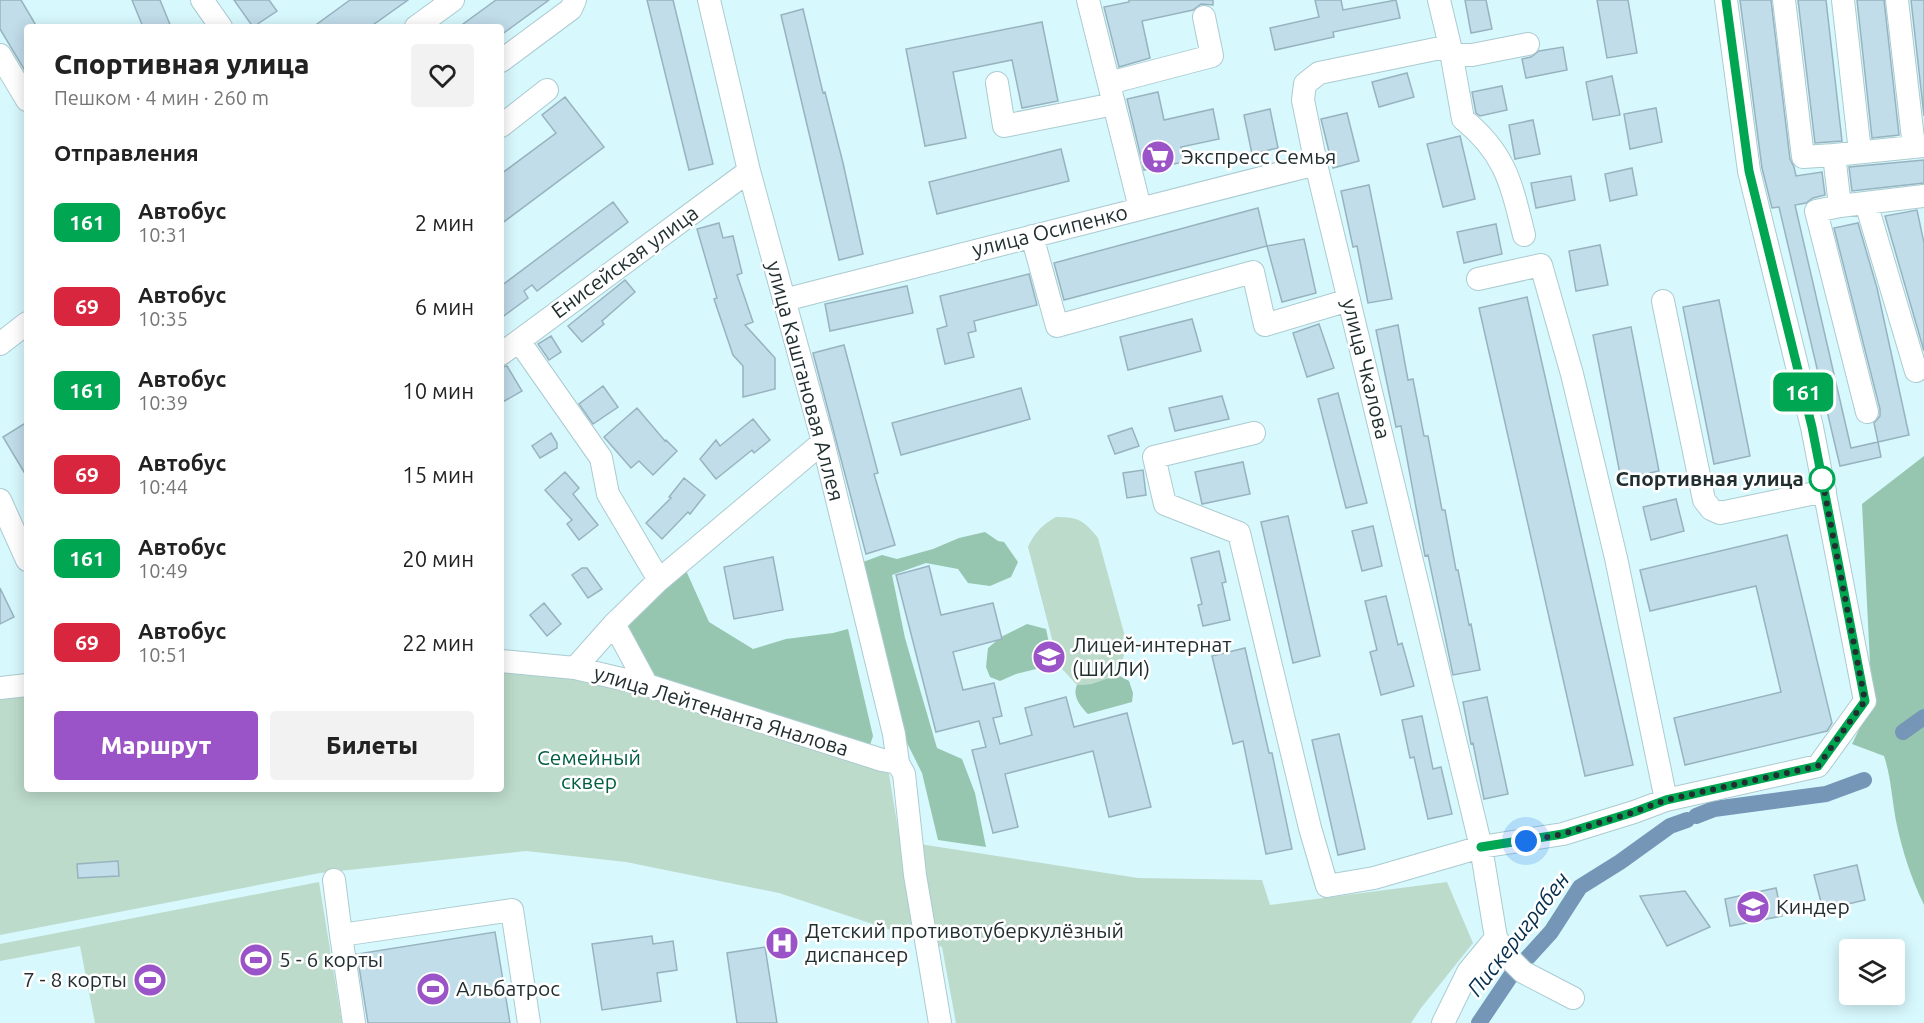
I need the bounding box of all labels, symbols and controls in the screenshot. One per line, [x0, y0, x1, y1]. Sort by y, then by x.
button: heart [411, 44, 474, 107]
text: Спортивная улица [54, 48, 309, 79]
text: Пешком · 4 мин · 260 m [54, 86, 269, 109]
supermarket icon: Экспресс Семья [1140, 139, 1176, 175]
text: Отправления [54, 140, 199, 165]
place label: Экспресс Семья [1181, 144, 1336, 168]
text: Автобус [138, 198, 226, 223]
street label: улица Осипенко [970, 199, 1130, 261]
street label: Енисейская улица [546, 200, 702, 322]
text: 161 [69, 210, 105, 234]
text: 2 мин [415, 210, 474, 235]
text: 10:31 [138, 223, 188, 246]
street label: улица Каштановая Аллея [762, 258, 850, 503]
text: Автобус [138, 282, 226, 307]
text: 69 [75, 294, 99, 318]
text: 6 мин [415, 294, 474, 319]
street label: улица Чкалова [1338, 296, 1396, 441]
text: 10:35 [138, 307, 188, 330]
text: Автобус [138, 366, 226, 391]
line badge: 161 [1768, 372, 1838, 412]
text: 161 [69, 378, 105, 402]
text: 10 мин [402, 378, 474, 403]
text: 161 [1785, 380, 1821, 404]
text: 10:39 [138, 391, 188, 414]
text: Автобус [138, 450, 226, 475]
text: 69 [75, 462, 99, 486]
text: 15 мин [402, 462, 474, 487]
place label: Спортивная улица [1615, 466, 1804, 490]
marker: Спортивная улица [1809, 466, 1835, 492]
text: 10:44 [138, 475, 188, 498]
text: Автобус [138, 534, 226, 559]
text: 161 [69, 546, 105, 570]
text: 20 мин [402, 546, 474, 571]
text: 10:49 [138, 559, 188, 582]
text: Автобус [138, 618, 226, 643]
text: 69 [75, 630, 99, 654]
text: 22 мин [402, 630, 474, 655]
place label: Лицей-интернат (ШИЛИ) [1072, 632, 1232, 680]
school or university icon: Лицей-интернат (ШИЛИ) [1031, 639, 1067, 675]
text: 10:51 [138, 643, 188, 666]
street label: улица Лейтенанта Яналова [591, 660, 852, 760]
button: Маршрут [54, 711, 258, 780]
button: Билеты [270, 711, 474, 780]
park label: Семейный сквер [537, 745, 641, 793]
your location [1511, 826, 1541, 856]
water label: Пискериграбен [1462, 867, 1574, 1001]
school or university icon: Киндер [1735, 889, 1771, 925]
place label: Киндер [1776, 894, 1850, 918]
place label: Детский противотуберкулёзный диспансер [805, 918, 1124, 966]
hospital icon: Детский противотуберкулёзный диспансер [764, 925, 800, 961]
map controls [1839, 939, 1905, 1005]
button: layers [1839, 939, 1905, 1005]
sports icon: 5 - 6 корты [238, 942, 274, 978]
place label: 5 - 6 корты [279, 947, 383, 971]
sports icon: 7 - 8 корты [132, 962, 168, 998]
place label: 7 - 8 корты [23, 967, 127, 991]
sports icon: Альбатрос [415, 971, 451, 1007]
place label: Альбатрос [456, 976, 560, 1000]

